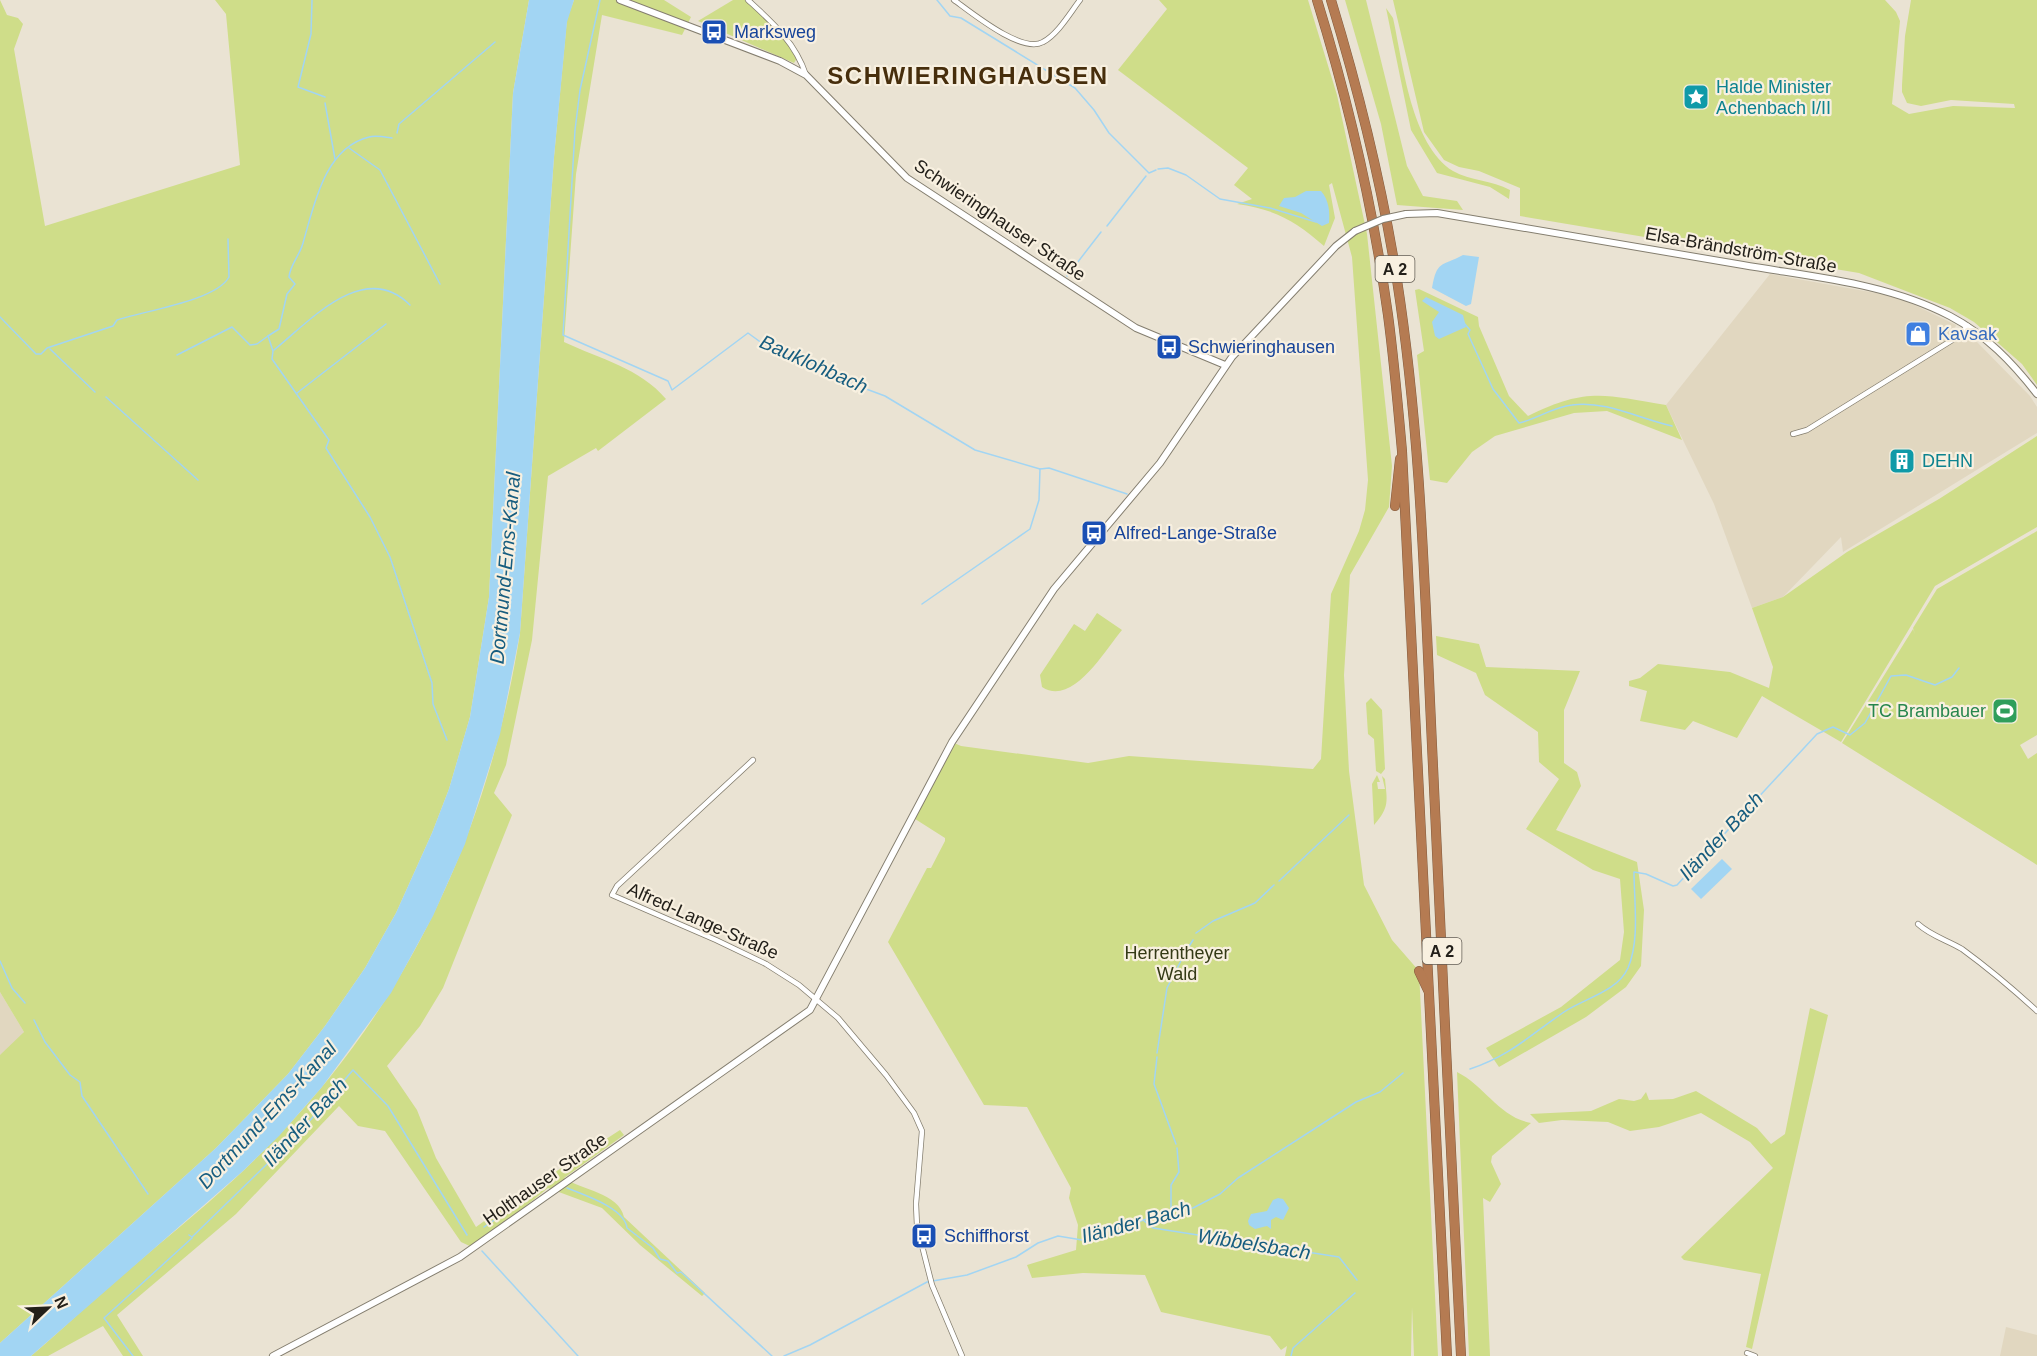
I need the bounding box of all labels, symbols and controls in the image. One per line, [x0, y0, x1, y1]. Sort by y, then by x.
bus stop icon: Marksweg [699, 17, 729, 47]
place label: Marksweg [734, 22, 816, 42]
district label: SCHWIERINGHAUSEN [827, 62, 1109, 89]
place label: Halde Minister Achenbach I/II [1716, 77, 1831, 118]
place icon: Halde Minister Achenbach I/II [1681, 82, 1711, 112]
street label: Schwieringhauser Straße [911, 155, 1089, 285]
street label: Elsa-Brändström-Straße [1644, 223, 1838, 277]
road number: A 2 [1376, 256, 1414, 282]
shop icon: Kavsak [1903, 319, 1933, 349]
place label: Kavsak [1938, 324, 1998, 344]
water label: Bauklohbach [757, 330, 871, 398]
bus stop icon: Schwieringhausen [1154, 332, 1184, 362]
place label: Schwieringhausen [1188, 337, 1335, 357]
building icon: DEHN [1887, 446, 1917, 476]
place label: DEHN [1922, 451, 1973, 471]
water label: Dortmund-Ems-Kanal [486, 471, 524, 665]
bus stop icon: Alfred-Lange-Straße [1079, 518, 1109, 548]
place label: Alfred-Lange-Straße [1114, 523, 1277, 543]
sports icon: TC Brambauer [1990, 696, 2020, 726]
place label: TC Brambauer [1868, 701, 1986, 721]
water label: Iländer Bach [1675, 787, 1767, 885]
street label: Alfred-Lange-Straße [624, 879, 782, 963]
road number: A 2 [1422, 938, 1462, 964]
park label: Herrentheyer Wald [1124, 943, 1230, 984]
water label: Dortmund-Ems-Kanal [193, 1037, 341, 1193]
water label: Iländer Bach [259, 1073, 351, 1171]
street label: Holthauser Straße [479, 1129, 611, 1229]
water label: Iländer Bach [1079, 1197, 1193, 1247]
bus stop icon: Schiffhorst [909, 1221, 939, 1251]
water label: Wibbelsbach [1196, 1224, 1312, 1264]
place label: Schiffhorst [944, 1226, 1029, 1246]
north arrow [18, 1278, 78, 1338]
text: N [51, 1294, 71, 1311]

